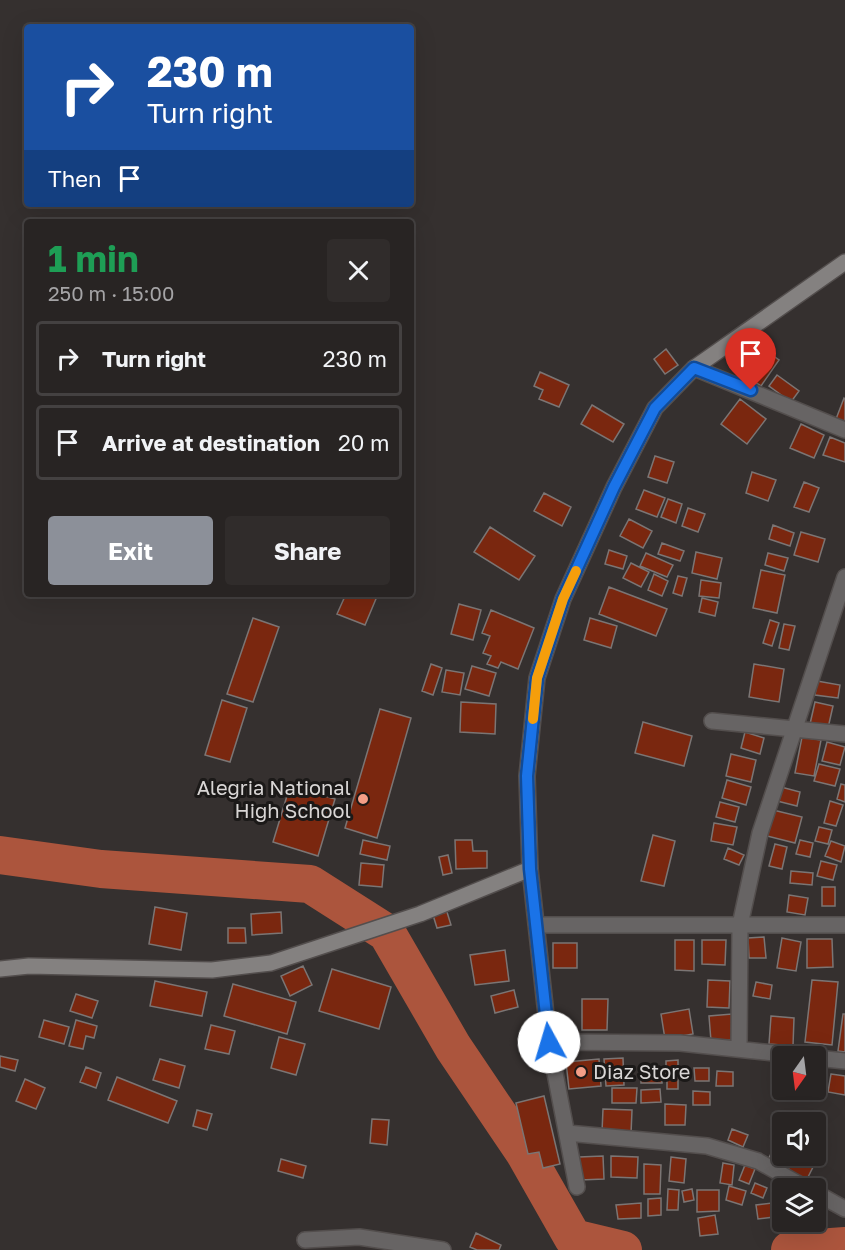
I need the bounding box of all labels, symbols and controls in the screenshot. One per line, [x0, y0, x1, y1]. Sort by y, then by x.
text: 230 m [147, 46, 273, 96]
icon: right [48, 48, 126, 126]
text: Turn right [147, 97, 273, 129]
icon: arrive [113, 162, 146, 195]
text: Then [48, 165, 101, 192]
text: 1 min [48, 237, 139, 280]
button: close [327, 239, 390, 302]
text: 250 m · 15:00 [48, 281, 174, 305]
pin [725, 328, 776, 390]
icon: arrive [734, 337, 767, 370]
icon: right [51, 342, 84, 375]
text: Turn right [102, 345, 206, 372]
text: 230 m [323, 345, 387, 372]
icon: arrive [51, 426, 84, 459]
text: Arrive at destination [102, 429, 320, 456]
text: 20 m [338, 429, 389, 456]
button: Exit [48, 516, 213, 585]
button: Share [225, 516, 390, 585]
place label: Alegria National High School [197, 775, 351, 822]
marker: Alegria National High School [356, 792, 370, 806]
position arrow [517, 1010, 581, 1074]
north arrow [772, 1046, 826, 1100]
map controls [772, 1046, 826, 1232]
place label: Diaz Store [593, 1059, 690, 1083]
marker: Diaz Store [574, 1065, 588, 1079]
button: sound [772, 1112, 826, 1166]
button: layers [772, 1178, 826, 1232]

